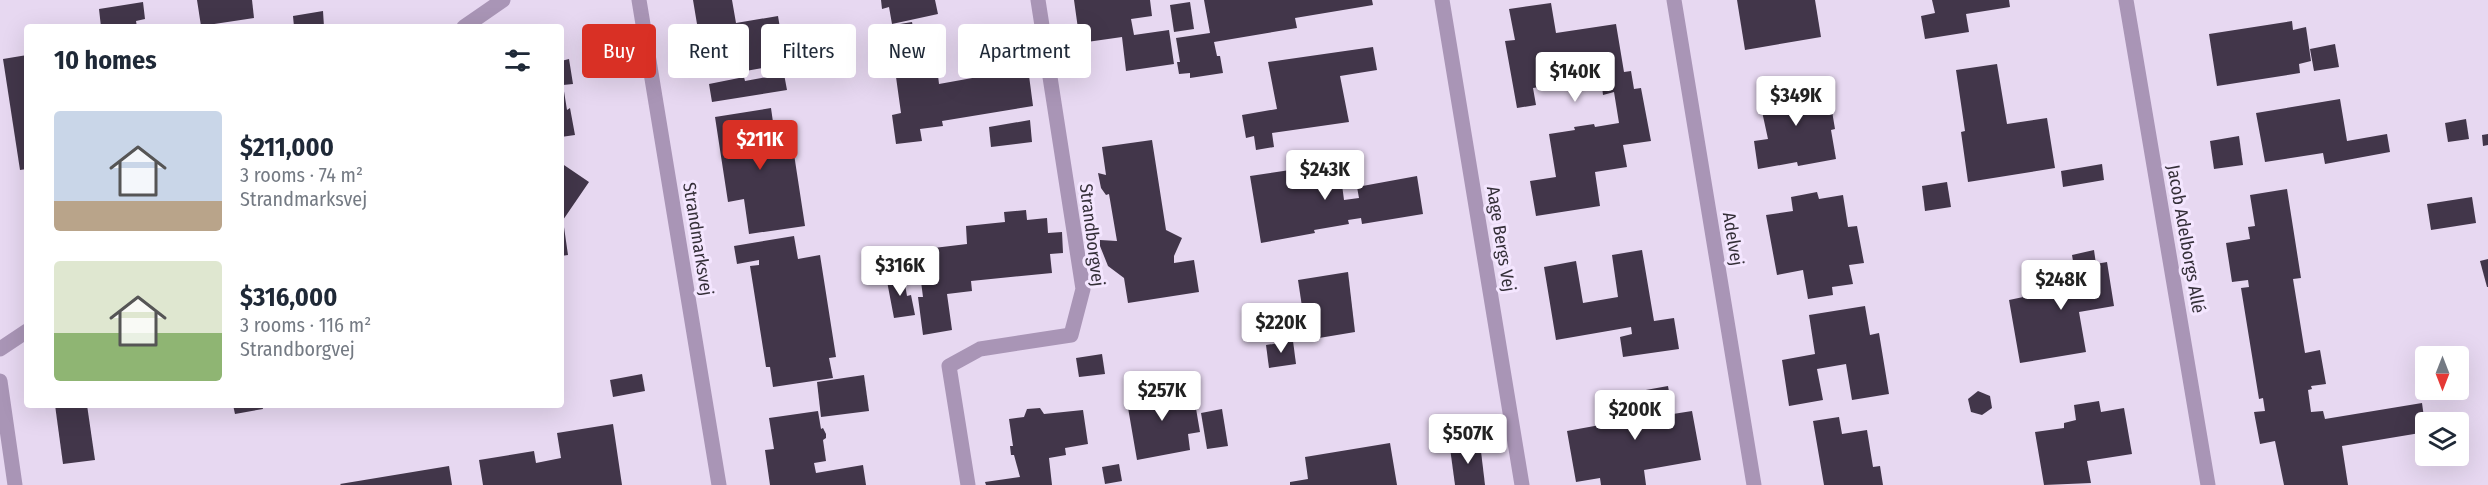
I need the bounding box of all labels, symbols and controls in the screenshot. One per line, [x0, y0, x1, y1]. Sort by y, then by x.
chip: Buy [582, 24, 656, 78]
chip: Rent [668, 24, 749, 78]
chip: Filters [761, 24, 856, 78]
chip: New [868, 24, 946, 78]
chip: Apartment [958, 24, 1091, 78]
icon: filters [501, 44, 534, 77]
text: 10 homes [54, 45, 157, 76]
pin: $140K [1533, 52, 1617, 103]
text: $140K [1550, 59, 1600, 83]
pin: $349K [1754, 76, 1838, 127]
text: $349K [1770, 83, 1822, 107]
pin: $211K [718, 120, 802, 171]
text: $211K [737, 127, 783, 151]
text: $211,000 [240, 132, 334, 163]
icon: home [102, 135, 174, 207]
pin: $243K [1283, 150, 1367, 201]
text: $243K [1300, 157, 1350, 181]
text: 3 rooms · 74 m² [240, 163, 363, 187]
street label: Jacob Adelborgs Allé [2162, 163, 2210, 315]
street label: Strandmarksvej [678, 181, 718, 297]
street label: Strandborgvej [1075, 182, 1109, 288]
street label: Aage Bergs Vej [1482, 185, 1520, 293]
text: Strandmarksvej [240, 187, 367, 211]
street label: Adelvej [1718, 211, 1748, 267]
pin: $316K [858, 246, 942, 297]
text: $316K [875, 253, 925, 277]
pin: $248K [2019, 260, 2103, 311]
text: $248K [2035, 267, 2087, 291]
text: $316,000 [240, 282, 337, 313]
icon: home [102, 285, 174, 357]
pin: $220K [1239, 303, 1323, 354]
text: $220K [1256, 310, 1306, 334]
text: 3 rooms · 116 m² [240, 313, 371, 337]
text: Strandborgvej [240, 337, 355, 361]
north arrow [2415, 346, 2469, 400]
map controls [2415, 346, 2469, 466]
pin: $257K [1120, 371, 1204, 422]
text: $257K [1138, 378, 1186, 402]
pin: $200K [1593, 390, 1677, 441]
text: $200K [1609, 397, 1661, 421]
button: layers [2415, 412, 2469, 466]
pin: $507K [1426, 414, 1510, 465]
text: $507K [1443, 421, 1493, 445]

